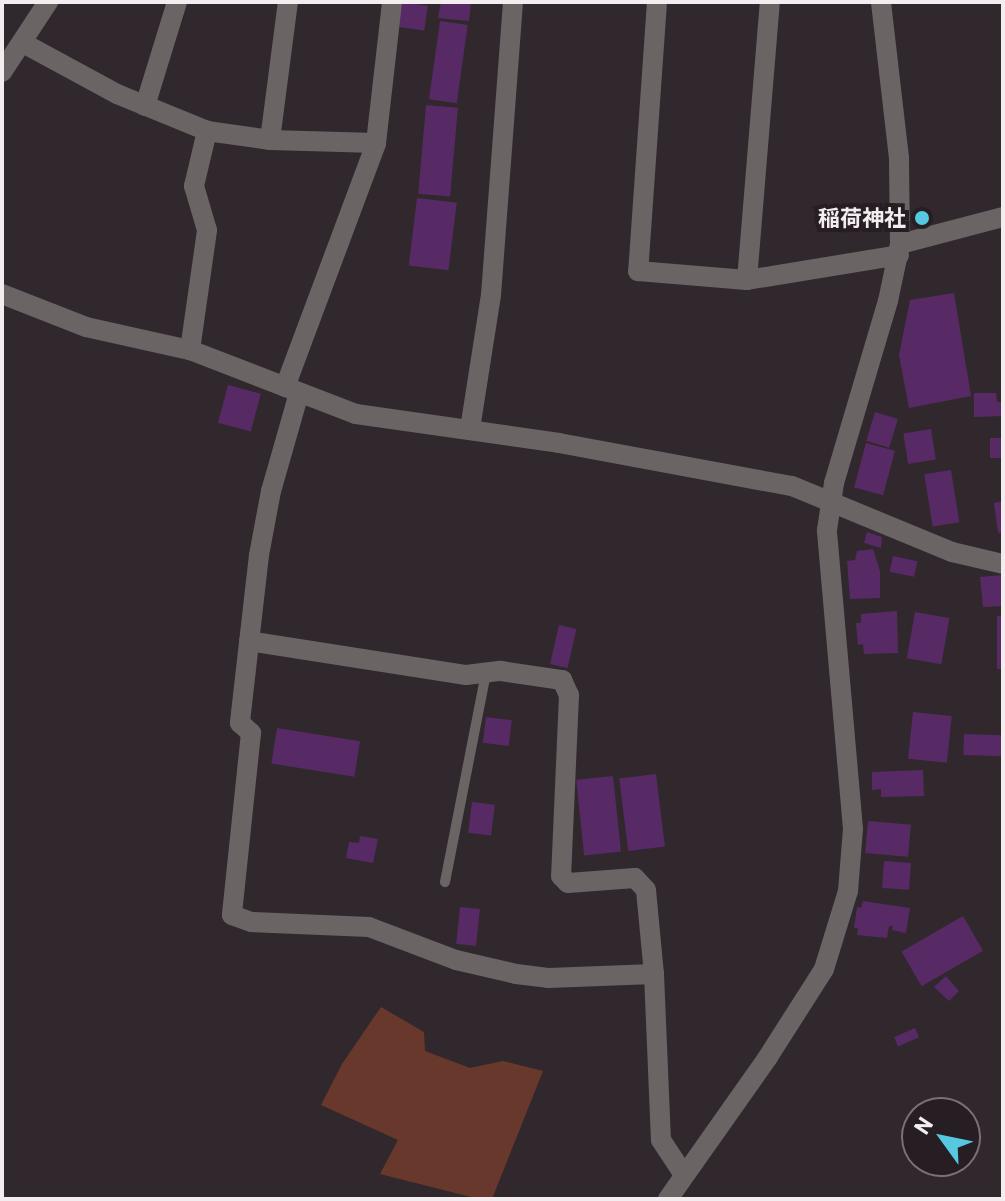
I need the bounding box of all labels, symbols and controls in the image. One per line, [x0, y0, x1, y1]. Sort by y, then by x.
place label: 稲荷神社 [818, 205, 906, 231]
marker: 稲荷神社 [913, 209, 931, 227]
north arrow [901, 1097, 981, 1177]
text: N [908, 1112, 937, 1138]

